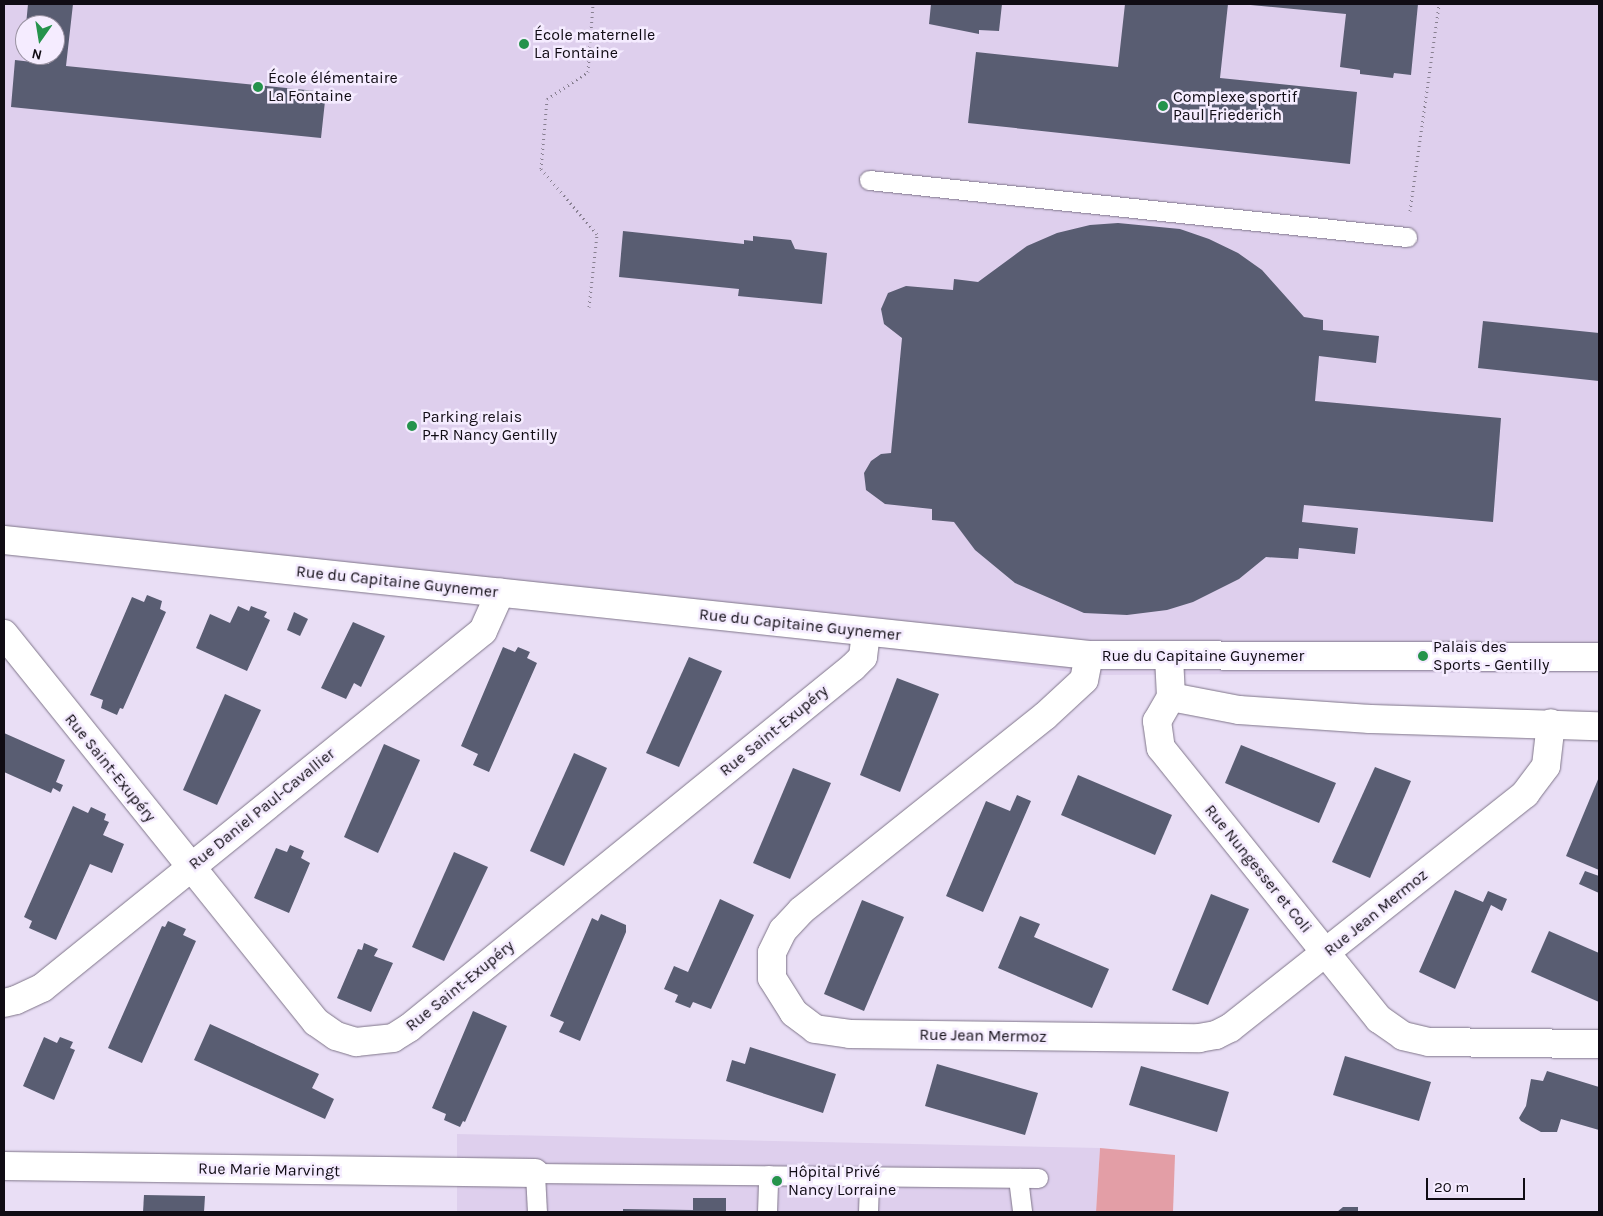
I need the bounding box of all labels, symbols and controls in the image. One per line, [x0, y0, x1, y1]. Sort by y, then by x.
north arrow [15, 15, 65, 65]
place label: École maternelle La Fontaine [534, 25, 655, 63]
marker: École maternelle La Fontaine [518, 38, 530, 50]
text: N [30, 45, 44, 64]
place label: École élémentaire La Fontaine [268, 68, 398, 106]
marker: École élémentaire La Fontaine [252, 81, 264, 93]
place label: Complexe sportif Paul Friederich [1173, 87, 1297, 125]
marker: Complexe sportif Paul Friederich [1157, 100, 1169, 112]
place label: Parking relais P+R Nancy Gentilly [422, 407, 557, 445]
marker: Parking relais P+R Nancy Gentilly [406, 420, 418, 432]
street label: Rue du Capitaine Guynemer [295, 562, 499, 602]
street label: Rue du Capitaine Guynemer [698, 605, 902, 645]
place label: Palais des Sports - Gentilly [1433, 637, 1550, 675]
street label: Rue du Capitaine Guynemer [1102, 646, 1304, 666]
marker: Palais des Sports - Gentilly [1417, 650, 1429, 662]
street label: Rue Saint-Exupéry [716, 681, 832, 781]
street label: Rue Saint-Exupéry [60, 710, 160, 826]
street label: Rue Daniel Paul-Cavallier [185, 744, 339, 874]
street label: Rue Nungesser et Coli [1200, 801, 1316, 937]
street label: Rue Jean Mermoz [1320, 865, 1432, 961]
street label: Rue Saint-Exupéry [402, 936, 518, 1036]
street label: Rue Jean Mermoz [919, 1025, 1047, 1047]
street label: Rue Marie Marvingt [198, 1159, 340, 1181]
place label: Hôpital Privé Nancy Lorraine [788, 1162, 896, 1200]
scale bar [1428, 1168, 1527, 1200]
marker: Hôpital Privé Nancy Lorraine [770, 1174, 784, 1188]
text: 20 m [1434, 1178, 1469, 1196]

